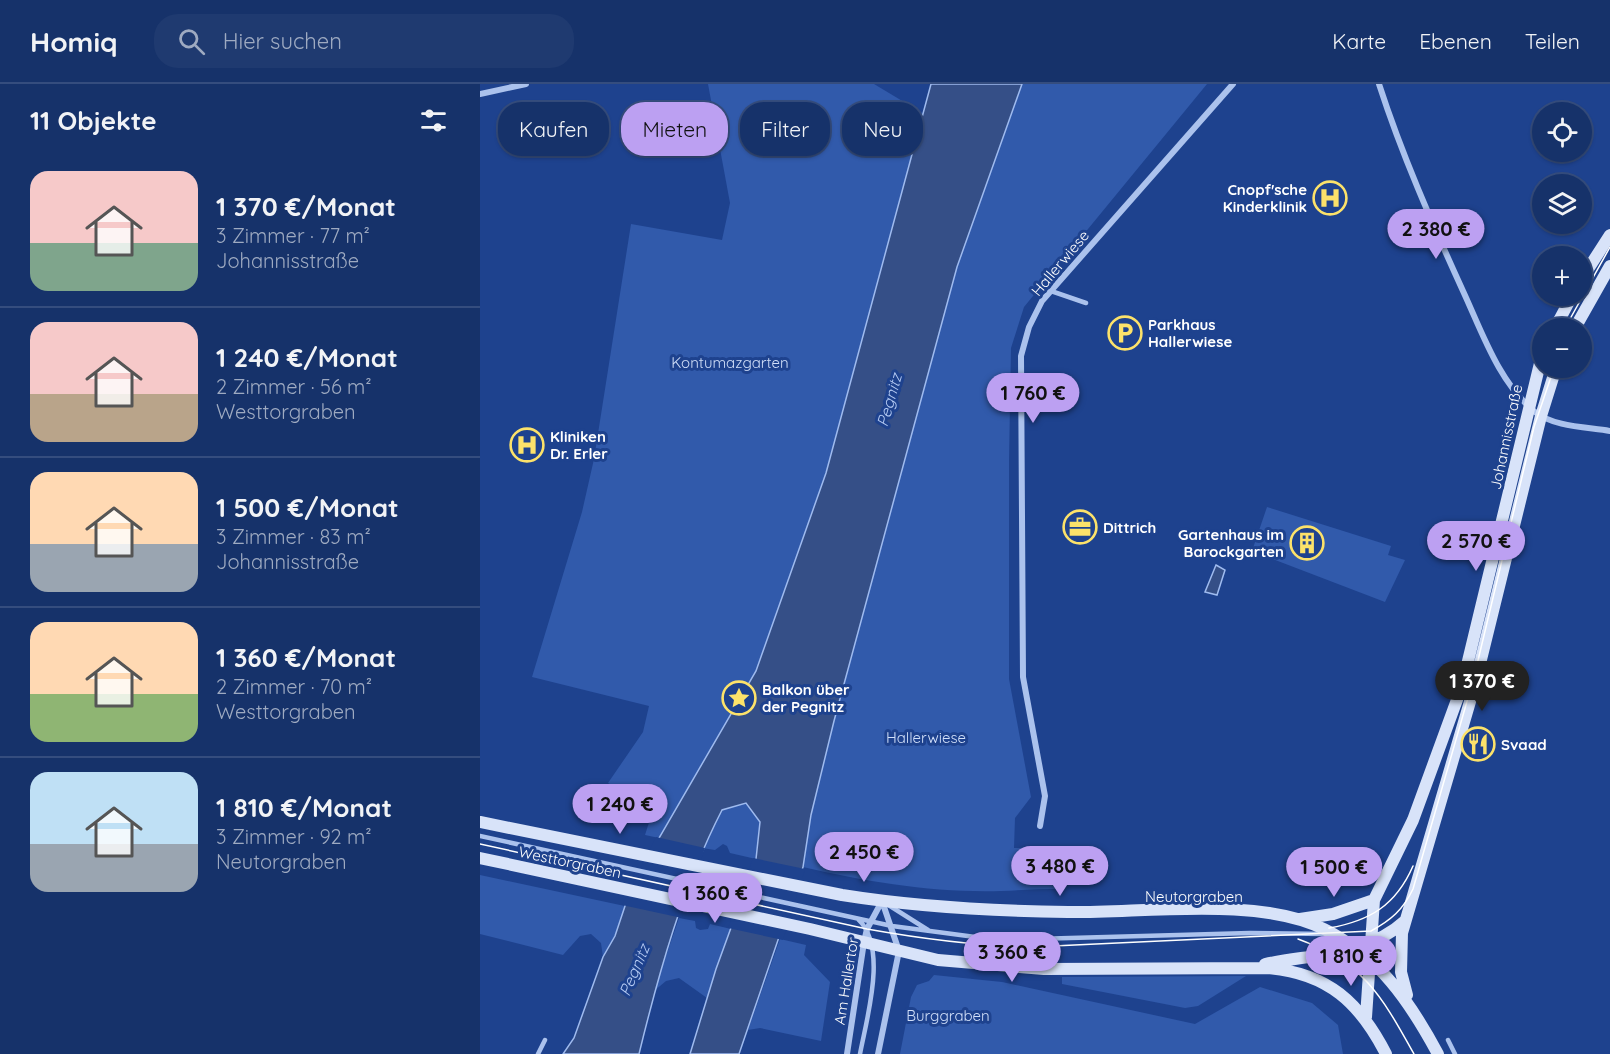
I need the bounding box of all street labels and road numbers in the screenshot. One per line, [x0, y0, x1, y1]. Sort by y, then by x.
street label: Hallerwiese [1027, 226, 1093, 300]
street label: Johannisstraße [1486, 383, 1526, 491]
street label: Westtorgraben [517, 842, 623, 882]
street label: Neutorgraben [1145, 887, 1243, 906]
street label: Am Hallertor [830, 936, 862, 1026]

